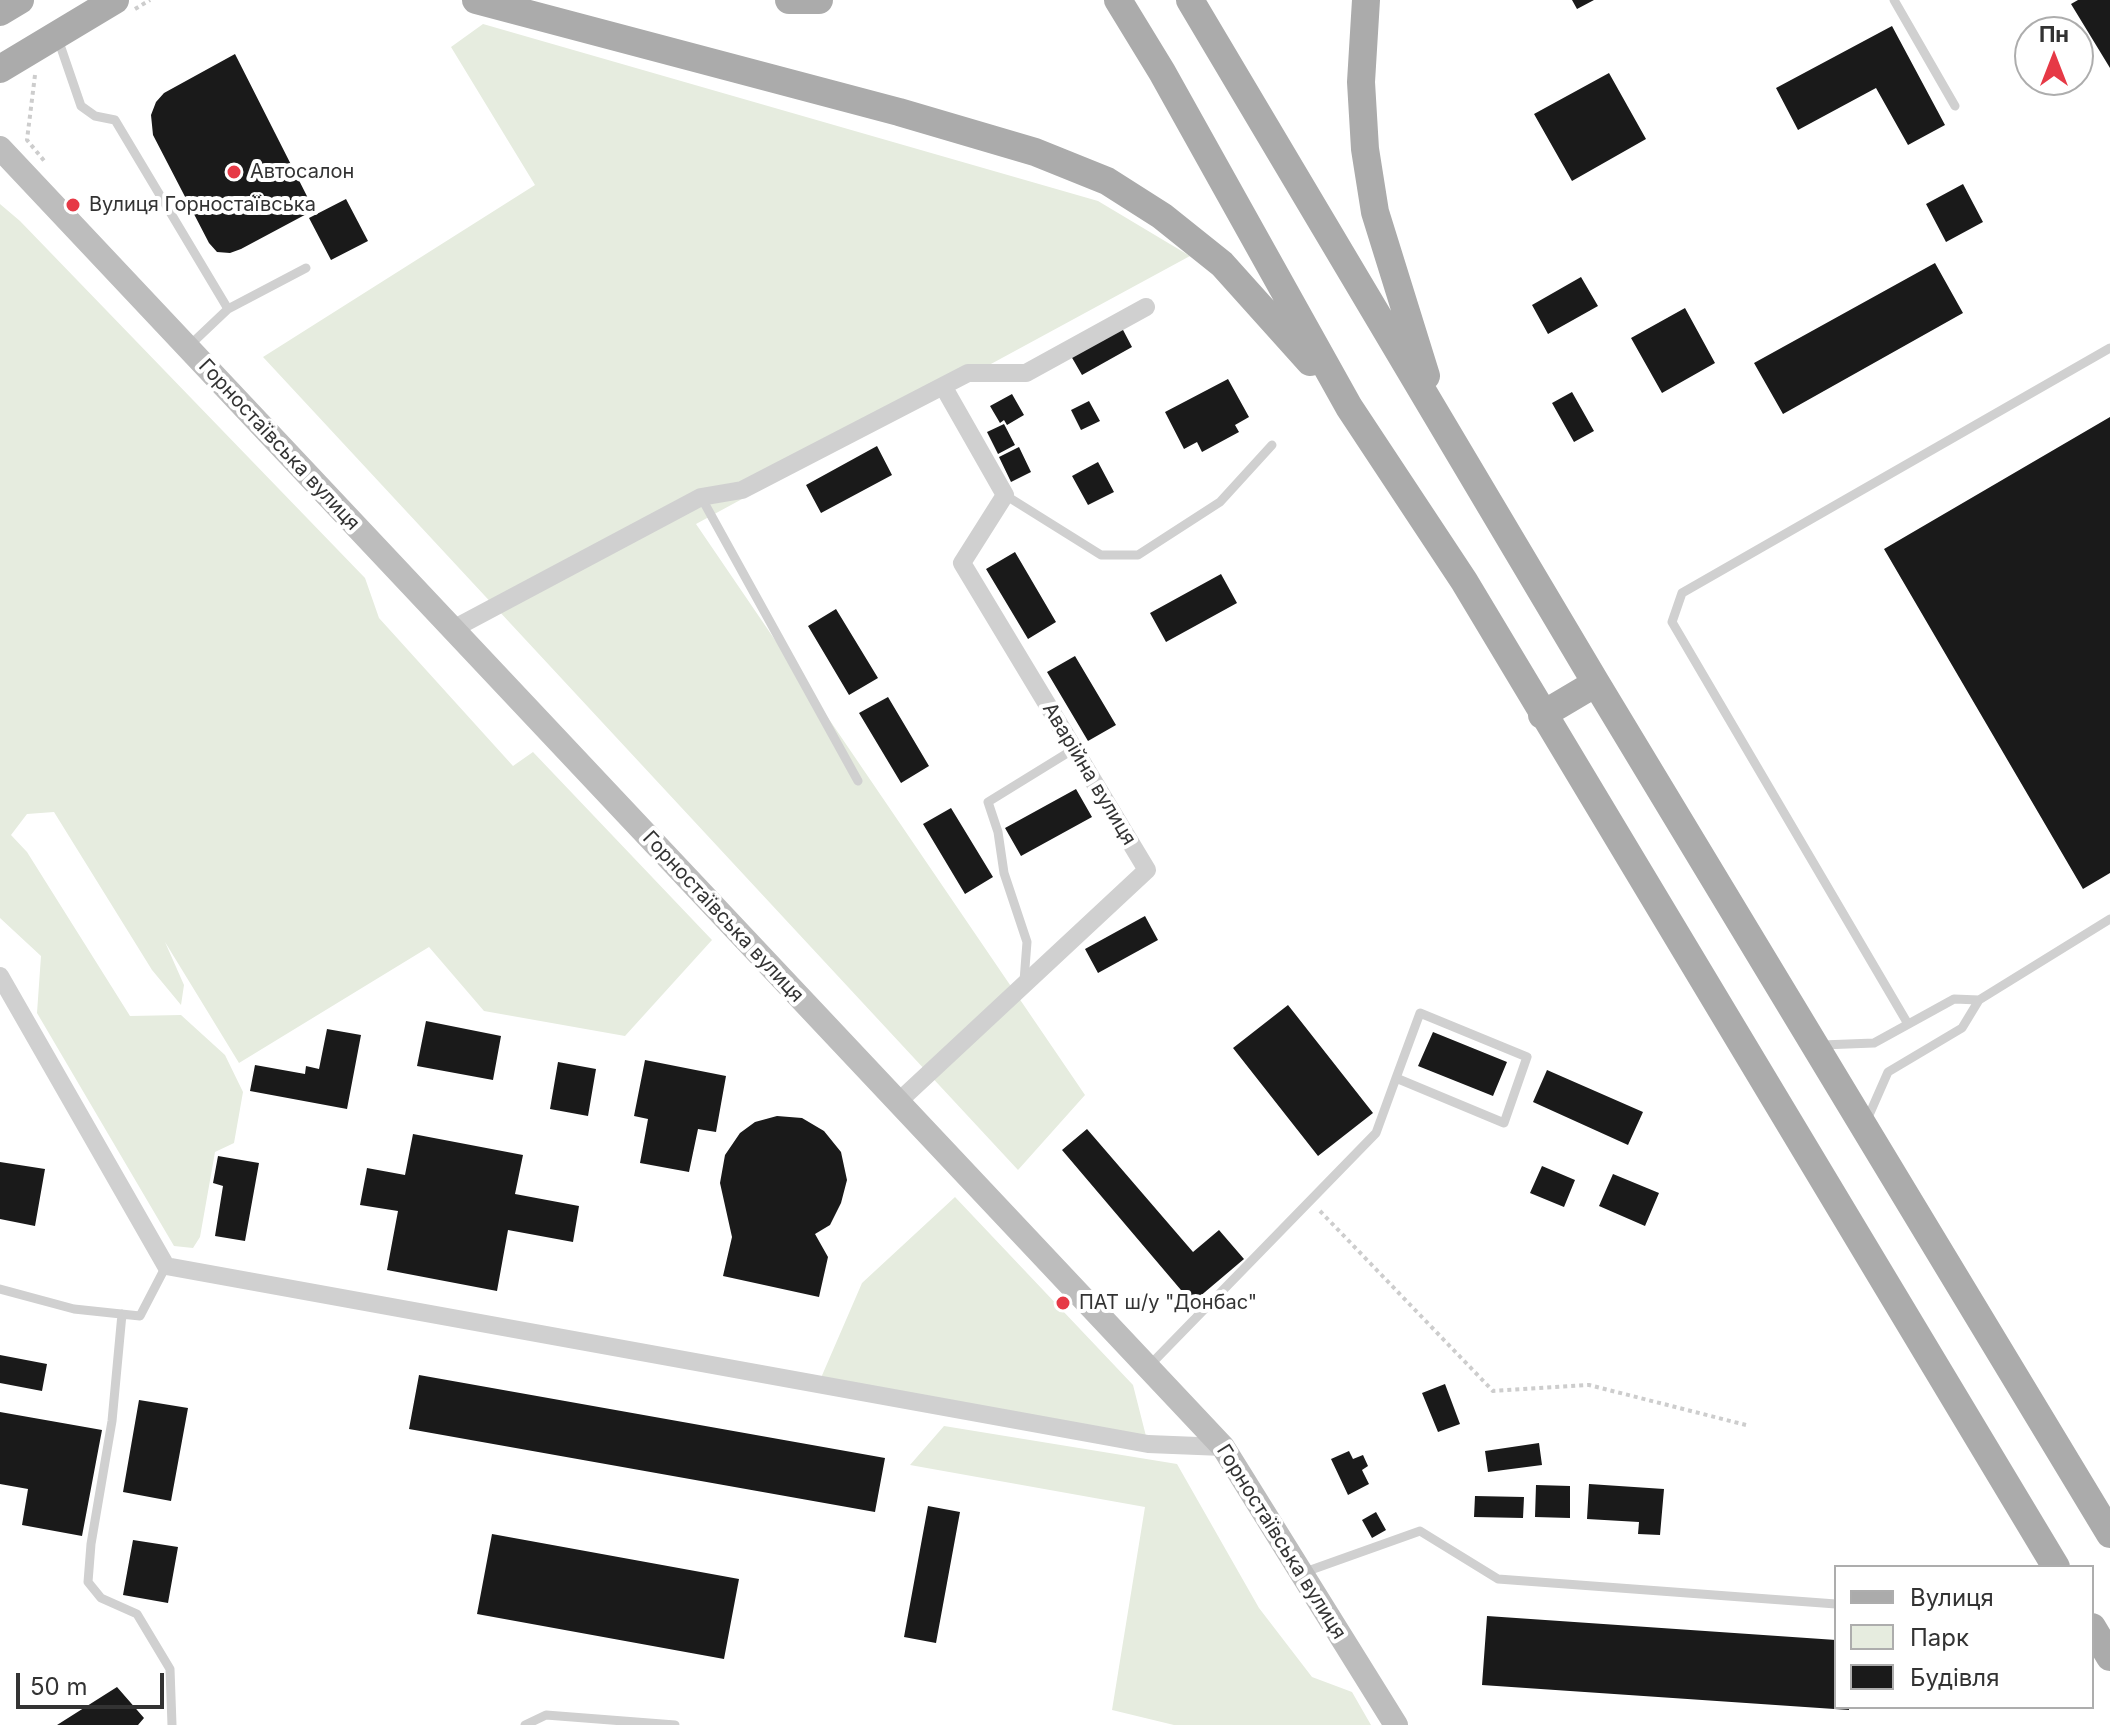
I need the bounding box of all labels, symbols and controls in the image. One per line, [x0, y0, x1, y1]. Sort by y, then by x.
north arrow [2014, 16, 2094, 96]
text: Пн [2039, 21, 2069, 47]
place label: Автосалон [250, 160, 354, 184]
marker: Автосалон [225, 163, 243, 181]
place label: Вулиця Горностаївська [89, 193, 316, 217]
marker: Вулиця Горностаївська [64, 196, 82, 214]
street label: Горностаївська вулиця [193, 354, 365, 536]
street label: Аварійна вулиця [1037, 698, 1141, 850]
street label: Горностаївська вулиця [637, 826, 809, 1008]
place label: ПАТ ш/у "Донбас" [1079, 1291, 1257, 1315]
marker: ПАТ ш/у "Донбас" [1054, 1294, 1072, 1312]
street label: Горностаївська вулиця [1211, 1440, 1351, 1644]
legend [1834, 1565, 2094, 1709]
text: Вулиця [1910, 1583, 1994, 1612]
text: Парк [1910, 1623, 1969, 1652]
scale bar [20, 1657, 168, 1707]
text: Будівля [1910, 1663, 1999, 1692]
text: 50 m [30, 1672, 88, 1701]

